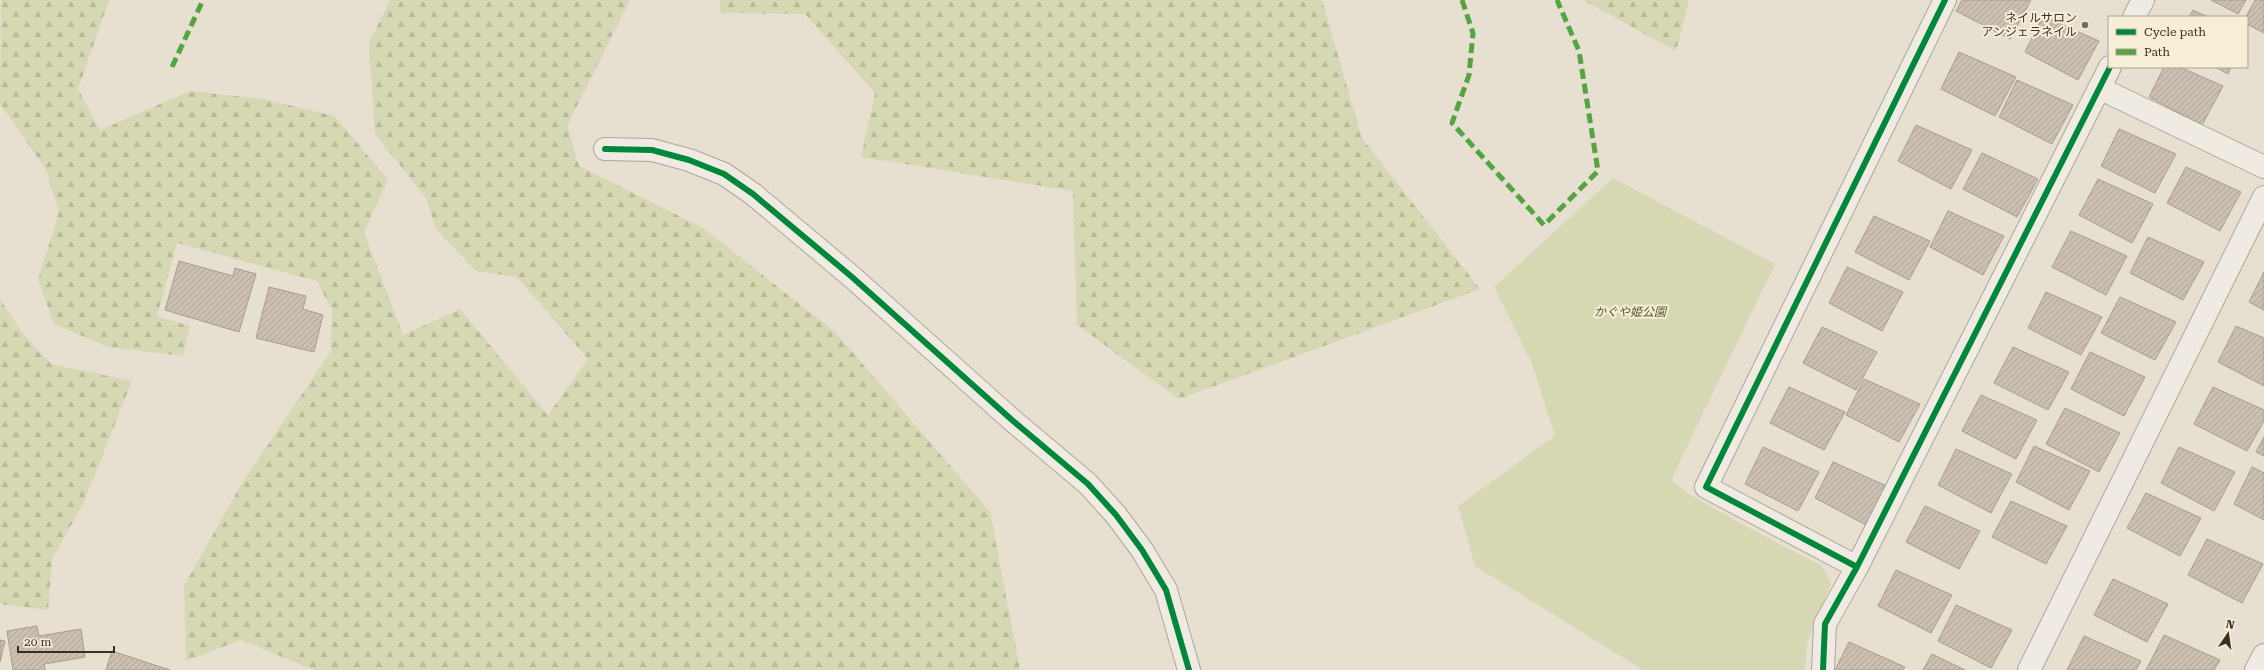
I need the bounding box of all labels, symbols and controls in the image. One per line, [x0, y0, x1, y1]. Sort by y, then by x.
place label: ネイルサロン アンジェラネイル [1981, 11, 2077, 39]
legend [2108, 16, 2248, 68]
marker: ネイルサロン アンジェラネイル [2080, 20, 2090, 30]
text: Cycle path [2144, 25, 2206, 39]
text: Path [2144, 45, 2170, 59]
park label: かぐや姫公園 [1594, 305, 1668, 319]
north arrow [2208, 614, 2248, 654]
text: N [2225, 617, 2236, 632]
scale bar [18, 628, 114, 654]
text: 20 m [24, 635, 51, 649]

